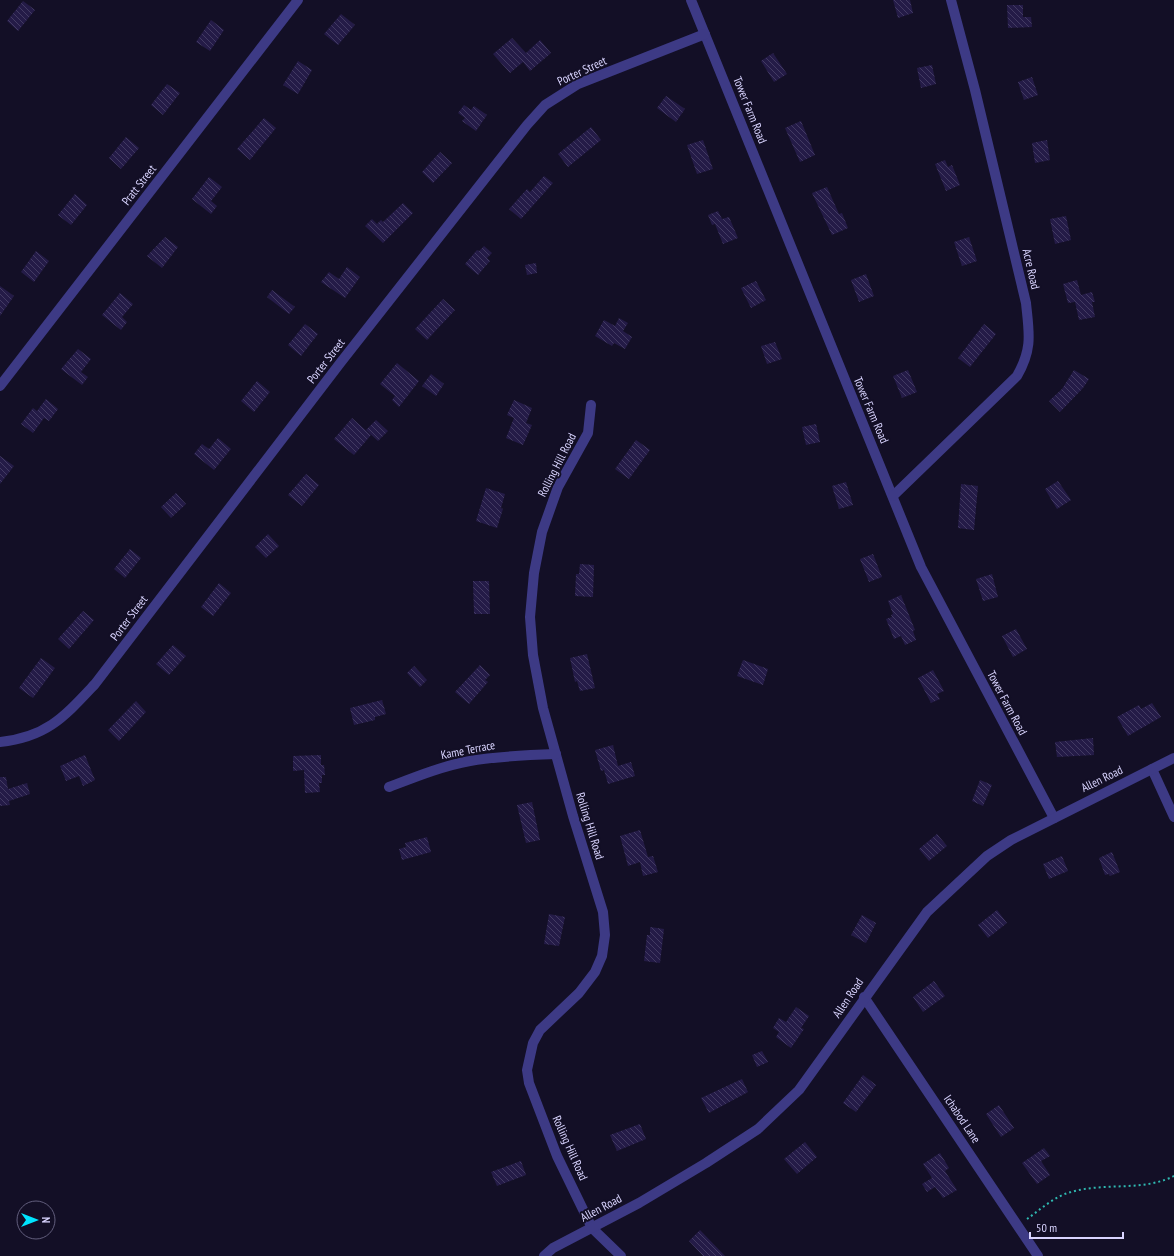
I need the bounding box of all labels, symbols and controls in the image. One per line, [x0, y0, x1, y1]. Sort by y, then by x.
street label: Porter Street [555, 52, 609, 88]
street label: Tower Farm Road [730, 74, 771, 145]
street label: Pratt Street [118, 161, 159, 208]
street label: Acre Road [1020, 247, 1043, 291]
street label: Porter Street [303, 335, 348, 386]
street label: Tower Farm Road [851, 374, 892, 445]
street label: Rolling Hill Road [534, 430, 579, 499]
street label: Porter Street [107, 592, 151, 643]
street label: Tower Farm Road [984, 668, 1031, 738]
street label: Kame Terrace [440, 737, 496, 762]
street label: Allen Road [1078, 762, 1125, 795]
street label: Rolling Hill Road [573, 791, 608, 861]
street label: Allen Road [829, 975, 866, 1020]
street label: Ichabod Lane [941, 1092, 984, 1146]
street label: Rolling Hill Road [550, 1113, 591, 1183]
street label: Allen Road [578, 1190, 624, 1225]
north arrow [16, 1200, 56, 1240]
scale bar [1030, 1214, 1123, 1240]
text: N [39, 1217, 53, 1223]
text: 50 m [1036, 1220, 1057, 1235]

